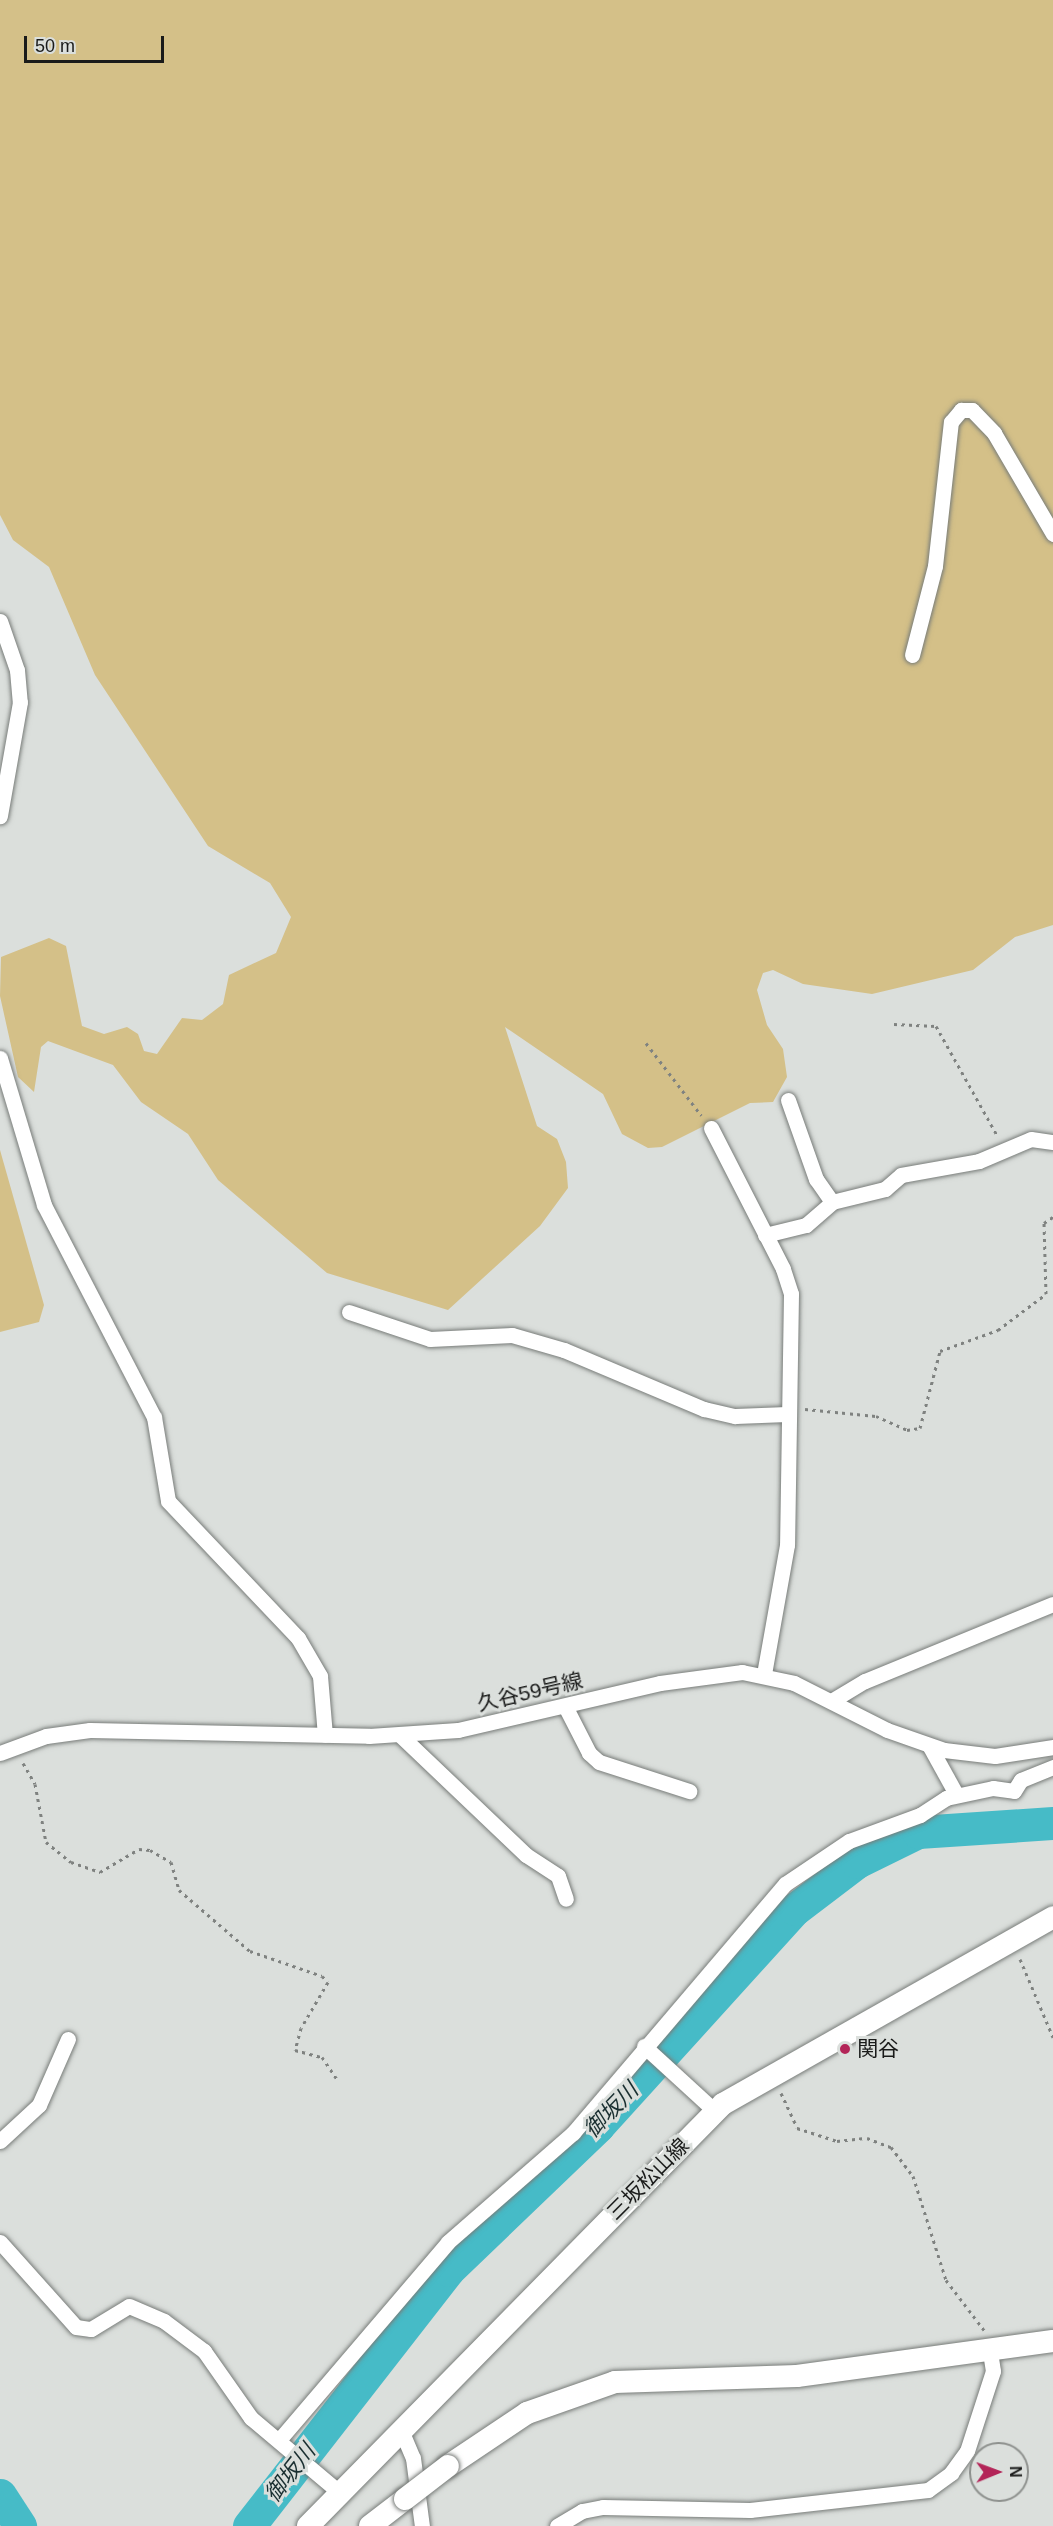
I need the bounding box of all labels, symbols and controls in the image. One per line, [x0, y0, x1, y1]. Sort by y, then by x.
scale bar [27, 24, 166, 62]
text: 50 m [35, 36, 75, 56]
street label: 久谷59号線 [475, 1668, 585, 1716]
place label: 関谷 [857, 2036, 899, 2062]
marker: 関谷 [838, 2042, 852, 2056]
water label: 御坂川 [579, 2077, 643, 2143]
street label: 三坂松山線 [602, 2133, 694, 2225]
water label: 御坂川 [259, 2439, 321, 2507]
north arrow [969, 2442, 1029, 2502]
text: N [1007, 2466, 1024, 2478]

